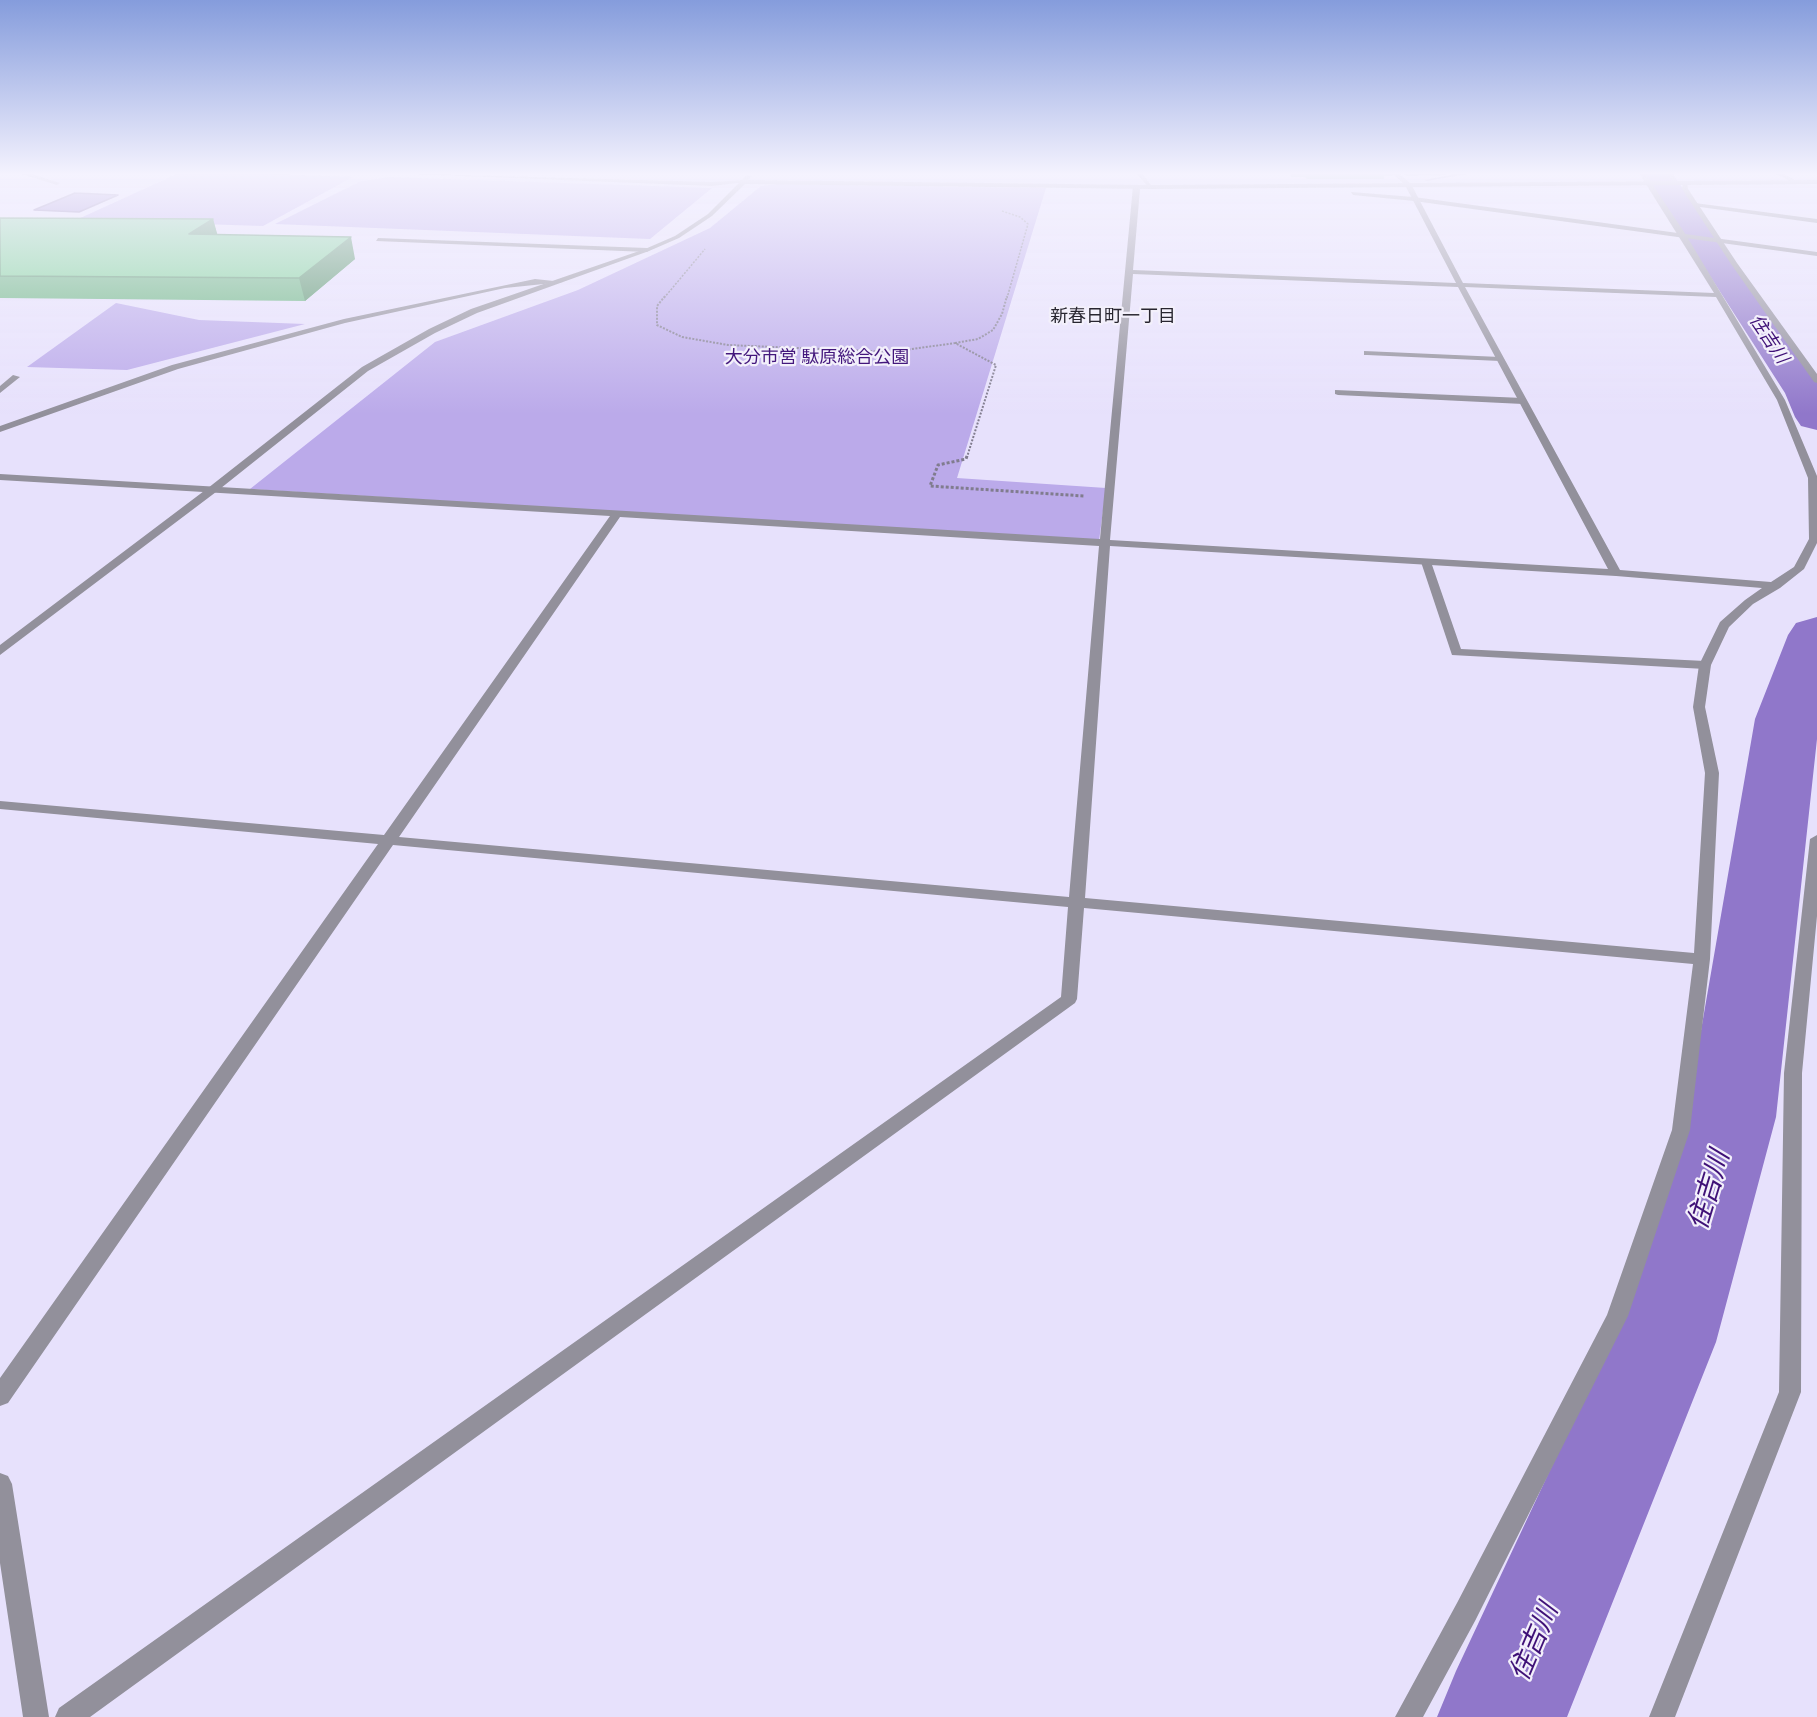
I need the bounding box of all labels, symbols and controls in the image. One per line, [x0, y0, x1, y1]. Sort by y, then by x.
district label: 新春日町一丁目 [1050, 305, 1176, 327]
water label: 住吉川 [1745, 311, 1793, 367]
park label: 大分市営 駄原総合公園 [725, 346, 909, 368]
water label: 住吉川 [1682, 1147, 1736, 1233]
water label: 住吉川 [1503, 1598, 1565, 1686]

